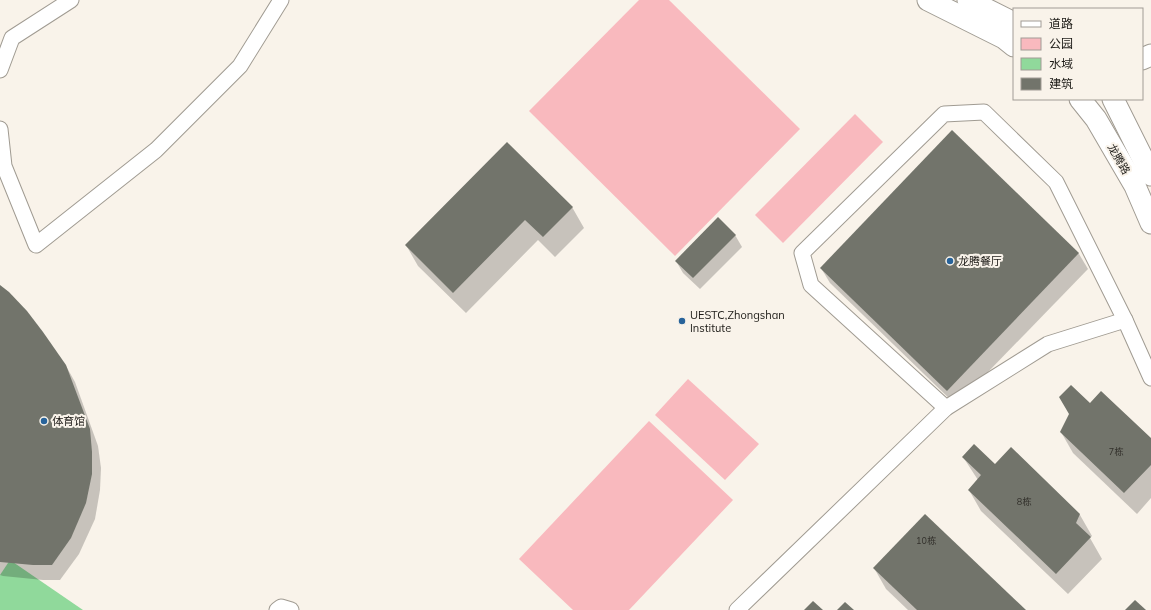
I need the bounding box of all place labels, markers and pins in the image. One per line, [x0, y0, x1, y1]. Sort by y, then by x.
place label: 龙腾餐厅 [958, 254, 1002, 268]
marker: 龙腾餐厅 [945, 256, 955, 266]
place label: UESTC,Zhongshan Institute [690, 308, 785, 335]
marker: UESTC,Zhongshan Institute [677, 316, 687, 326]
place label: 体育馆 [52, 414, 85, 428]
marker: 体育馆 [39, 416, 49, 426]

